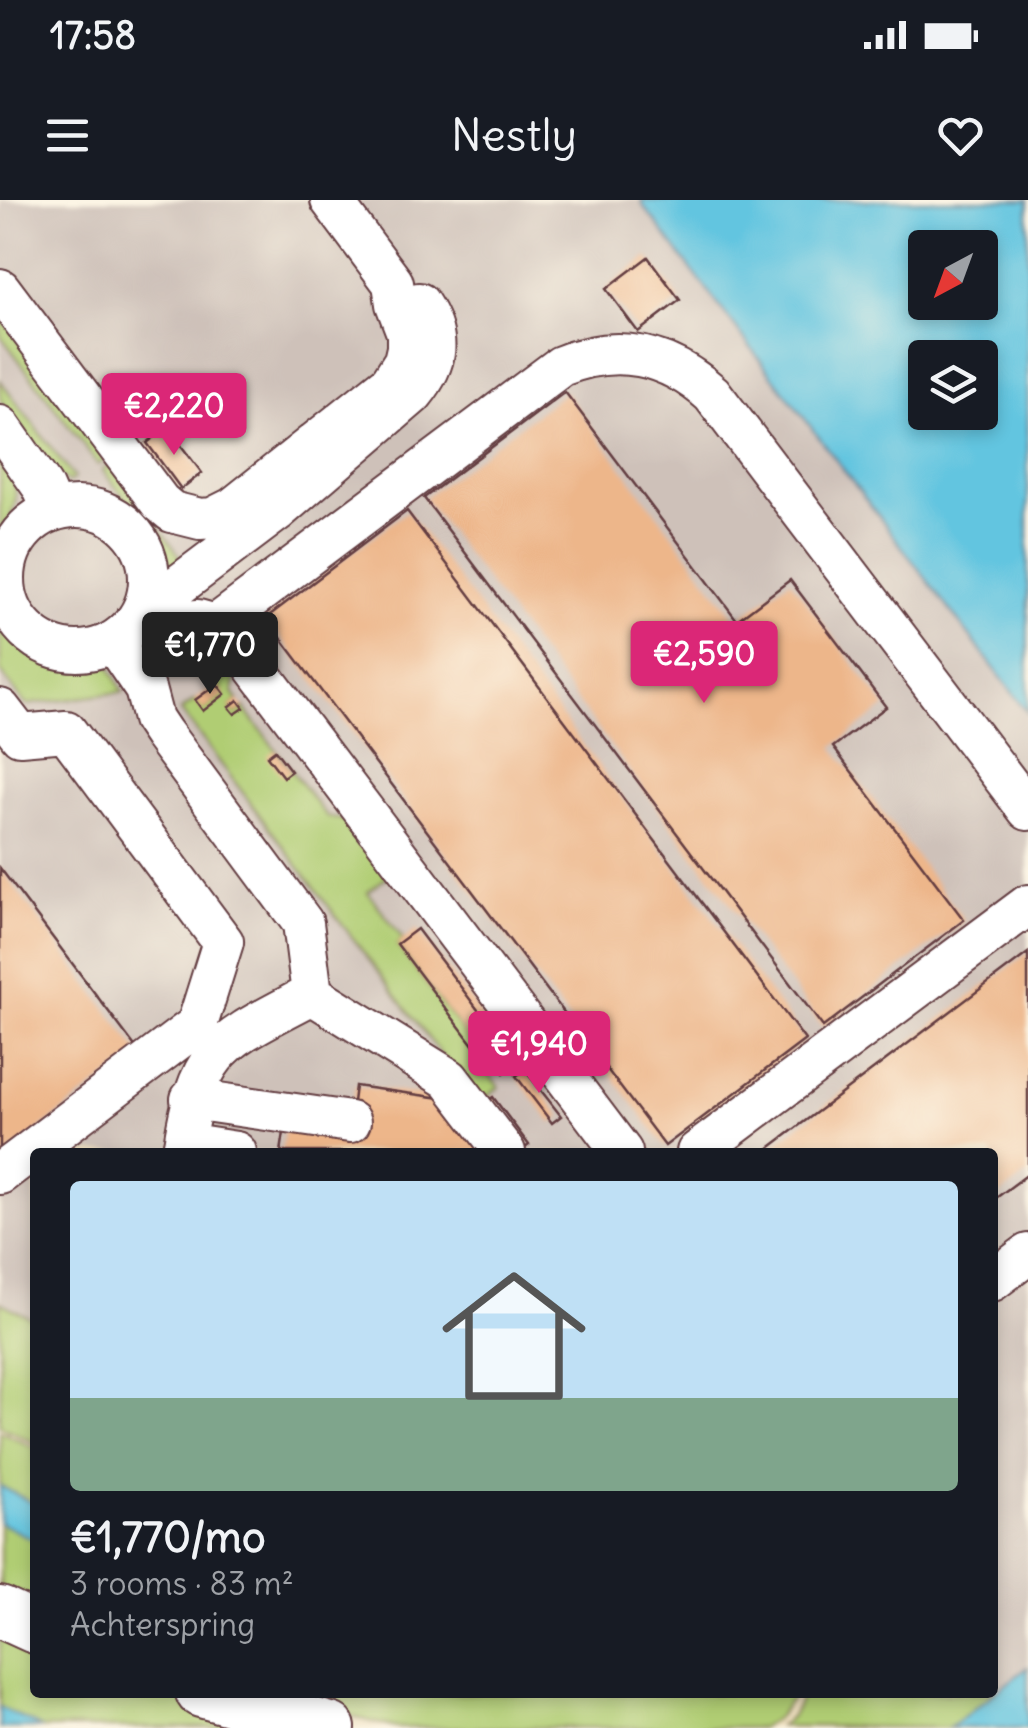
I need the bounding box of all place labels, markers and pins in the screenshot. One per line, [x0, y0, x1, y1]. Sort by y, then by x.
pin: €2,220 [93, 373, 255, 458]
pin: €1,770 [129, 612, 291, 697]
pin: €2,590 [623, 621, 785, 706]
pin: €1,940 [458, 1011, 620, 1096]

